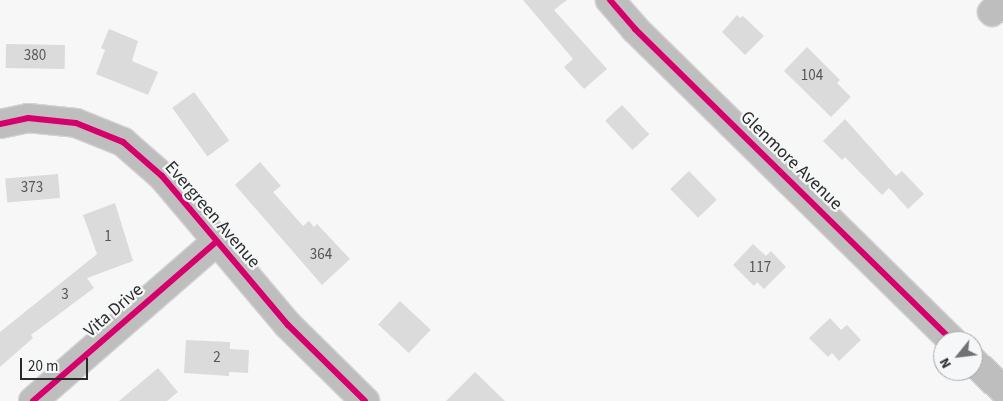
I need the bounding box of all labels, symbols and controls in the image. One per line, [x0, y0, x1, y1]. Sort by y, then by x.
house number: 380 [24, 47, 46, 65]
house number: 104 [801, 67, 823, 85]
street label: Glenmore Avenue [736, 107, 846, 215]
street label: Evergreen Avenue [160, 157, 264, 273]
house number: 373 [21, 179, 43, 197]
house number: 1 [104, 228, 112, 246]
house number: 364 [310, 246, 332, 264]
house number: 117 [749, 259, 771, 277]
street label: Vita Drive [80, 280, 148, 342]
house number: 3 [61, 286, 69, 304]
north arrow [933, 331, 983, 381]
scale bar [22, 348, 90, 380]
house number: 2 [213, 349, 221, 367]
text: N [935, 354, 957, 372]
text: 20 m [28, 356, 58, 377]

